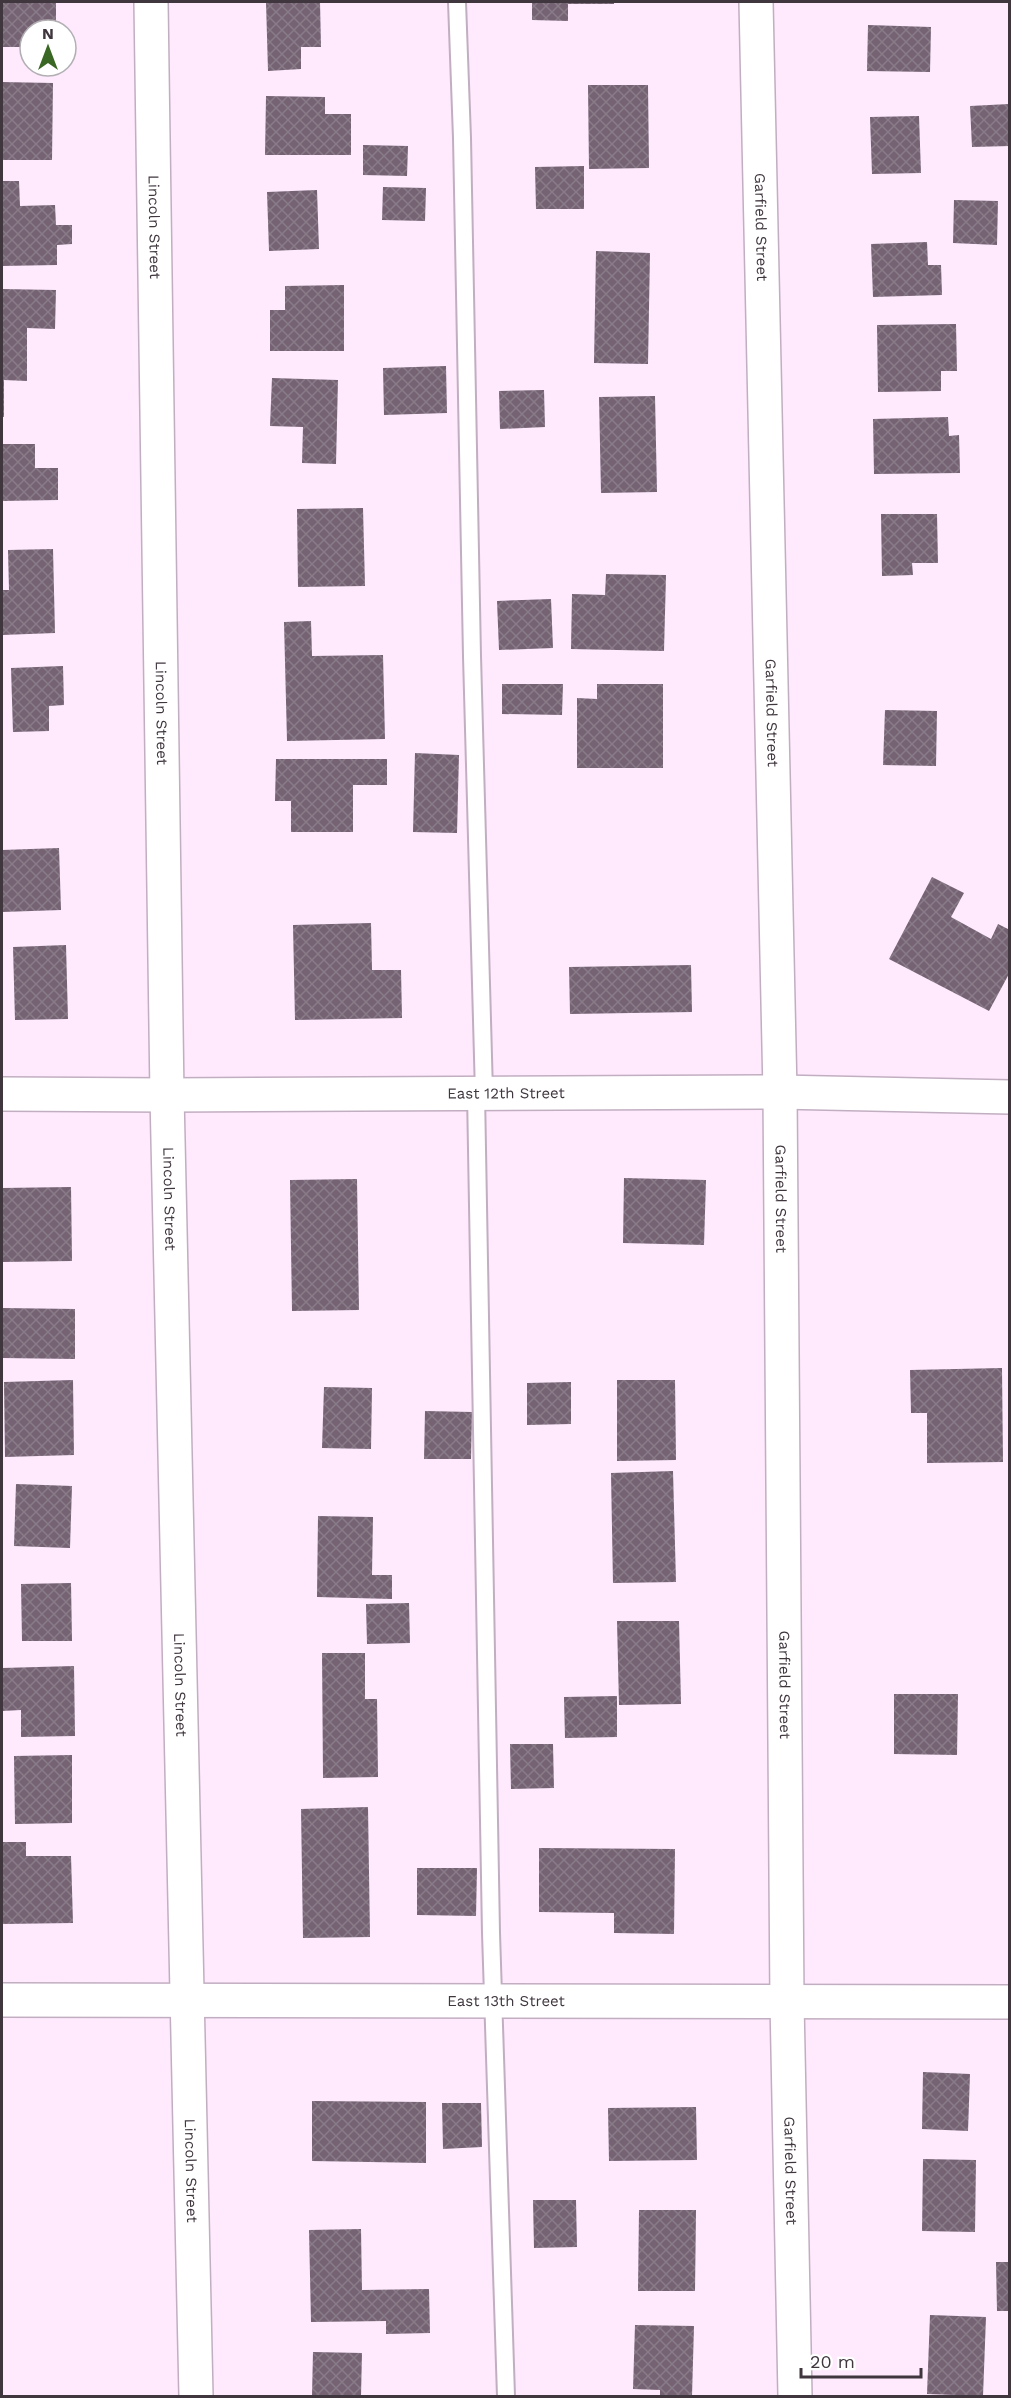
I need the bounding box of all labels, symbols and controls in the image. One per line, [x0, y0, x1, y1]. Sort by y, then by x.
north arrow [18, 18, 78, 78]
text: N [42, 24, 54, 43]
street label: Garfield Street [751, 173, 771, 282]
street label: Lincoln Street [145, 175, 164, 280]
street label: Garfield Street [761, 658, 782, 768]
street label: Lincoln Street [152, 661, 171, 766]
street label: East 12th Street [447, 1084, 566, 1103]
street label: Garfield Street [771, 1144, 790, 1254]
street label: Lincoln Street [159, 1147, 179, 1252]
street label: Garfield Street [775, 1630, 794, 1740]
street label: Lincoln Street [170, 1633, 190, 1738]
street label: East 13th Street [447, 1992, 566, 2010]
street label: Garfield Street [780, 2116, 801, 2226]
street label: Lincoln Street [181, 2118, 201, 2223]
scale bar [801, 2341, 921, 2379]
text: 20 m [810, 2351, 855, 2372]

